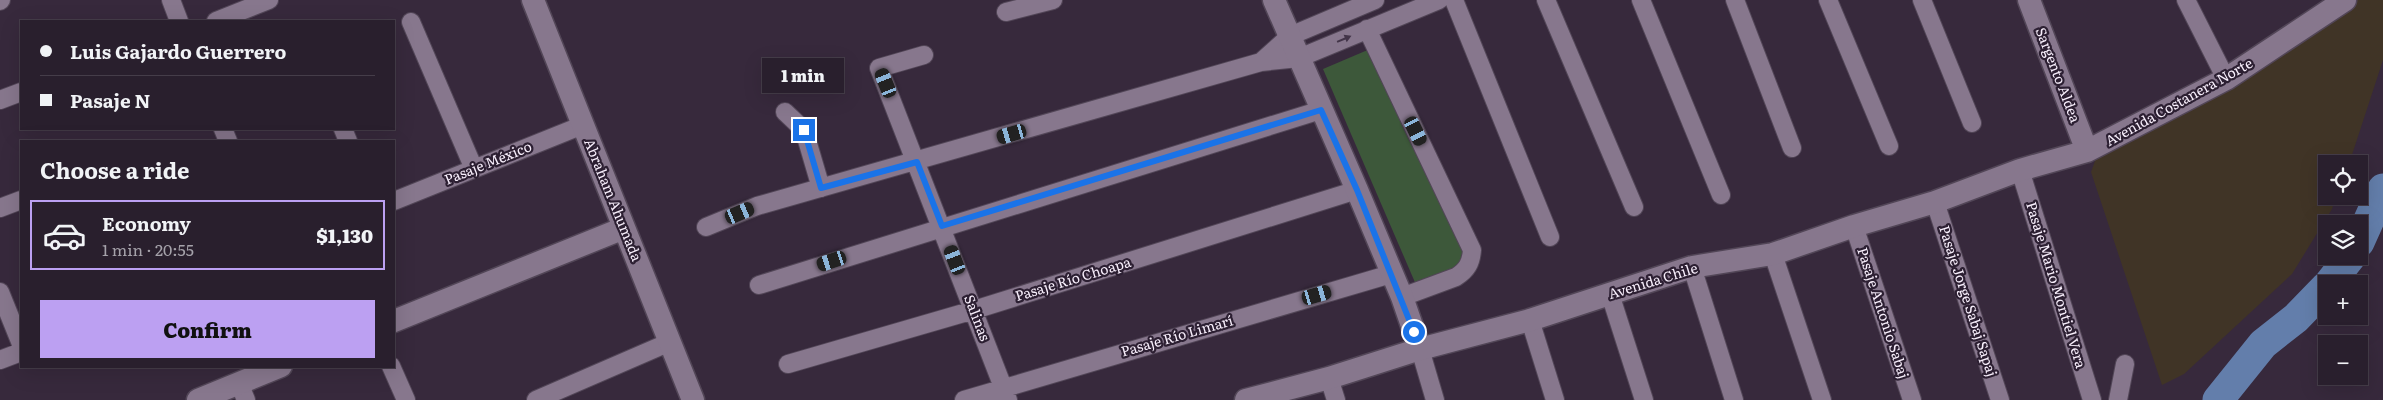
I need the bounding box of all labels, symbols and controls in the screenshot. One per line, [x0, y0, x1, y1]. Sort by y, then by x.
street label: Sargento Aldea [2032, 24, 2086, 126]
one-way arrow [1337, 35, 1351, 43]
text: Luis Gajardo Guerrero [70, 37, 286, 65]
street label: Avenida Costanera Norte [2101, 52, 2256, 150]
callout: 1 min [763, 58, 845, 92]
text: 1 min [781, 63, 825, 87]
car [873, 66, 898, 100]
text: Pasaje N [70, 86, 150, 114]
car [1402, 114, 1429, 148]
route end [793, 119, 815, 141]
car [995, 123, 1028, 145]
street label: Pasaje México [441, 135, 534, 189]
street label: Abraham Ahumada [580, 135, 648, 264]
text: Choose a ride [40, 153, 189, 186]
map controls [2318, 155, 2368, 385]
button: locate [2318, 155, 2368, 205]
street label: Pasaje Mario Montiel Vera [2022, 199, 2092, 371]
car [723, 200, 756, 226]
text: Economy [102, 209, 191, 237]
icon: car [42, 213, 87, 258]
button: layers [2318, 215, 2368, 265]
text: $1,130 [316, 221, 373, 249]
street label: Pasaje Jorge Sabaj Sapaj [1935, 223, 2003, 379]
text: 1 min · 20:55 [102, 237, 194, 261]
car [942, 243, 967, 277]
street label: Pasaje Antonio Sabaj [1853, 245, 1915, 381]
car [815, 249, 848, 273]
street label: Pasaje Río Choapa [1012, 251, 1134, 305]
street label: Avenida Chile [1606, 257, 1700, 303]
button: + [2318, 275, 2368, 325]
car [1300, 284, 1333, 306]
street label: Salinas [960, 292, 996, 344]
button: Confirm [40, 300, 375, 358]
street label: Pasaje Río Limarí [1118, 309, 1235, 361]
route start [1403, 321, 1425, 343]
button: − [2318, 335, 2368, 385]

